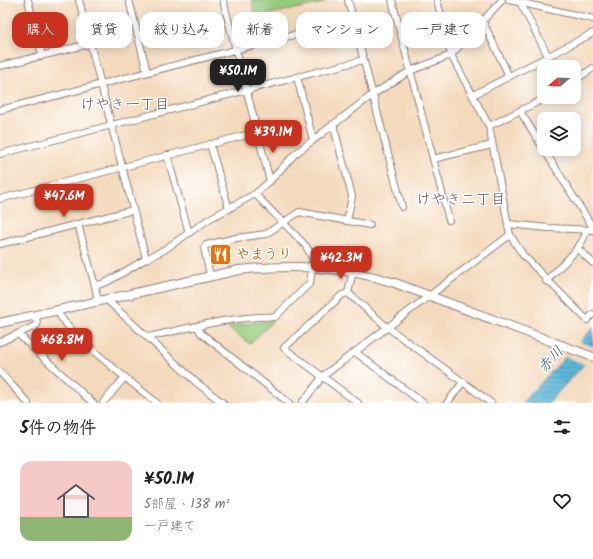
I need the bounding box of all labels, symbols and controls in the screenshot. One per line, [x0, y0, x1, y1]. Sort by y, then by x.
chip: 購入 [12, 12, 68, 48]
chip: 賃貸 [76, 12, 132, 48]
chip: 絞り込み [140, 12, 224, 48]
chip: 新着 [232, 12, 288, 48]
chip: マンション [296, 12, 393, 48]
chip: 一戸建て [401, 12, 485, 48]
pin: ¥50.1M [205, 59, 271, 93]
north arrow [537, 60, 581, 104]
map controls [537, 60, 581, 156]
text: ¥50.1M [219, 61, 257, 82]
district label: けやき一丁目 [80, 93, 170, 117]
button: layers [537, 112, 581, 156]
pin: ¥39.1M [240, 120, 306, 154]
text: ¥39.1M [254, 122, 292, 143]
pin: ¥47.6M [31, 184, 97, 218]
text: ¥47.6M [43, 186, 85, 207]
district label: けやき二丁目 [416, 188, 506, 212]
restaurant icon: やまうり [207, 242, 233, 268]
place label: やまうり [236, 244, 292, 266]
pin: ¥42.3M [308, 246, 374, 280]
text: ¥42.3M [320, 248, 362, 269]
pin: ¥68.8M [29, 328, 95, 362]
text: ¥68.8M [40, 330, 84, 351]
water label: 赤川 [532, 341, 570, 379]
text: 5件の物件 [20, 415, 97, 442]
icon: filters [551, 416, 573, 438]
text: ¥50.1M [144, 466, 194, 493]
icon: home [52, 477, 100, 525]
icon: heart [551, 490, 573, 512]
text: 5部屋 · 138 m² [144, 494, 229, 515]
text: 一戸建て [144, 516, 196, 537]

